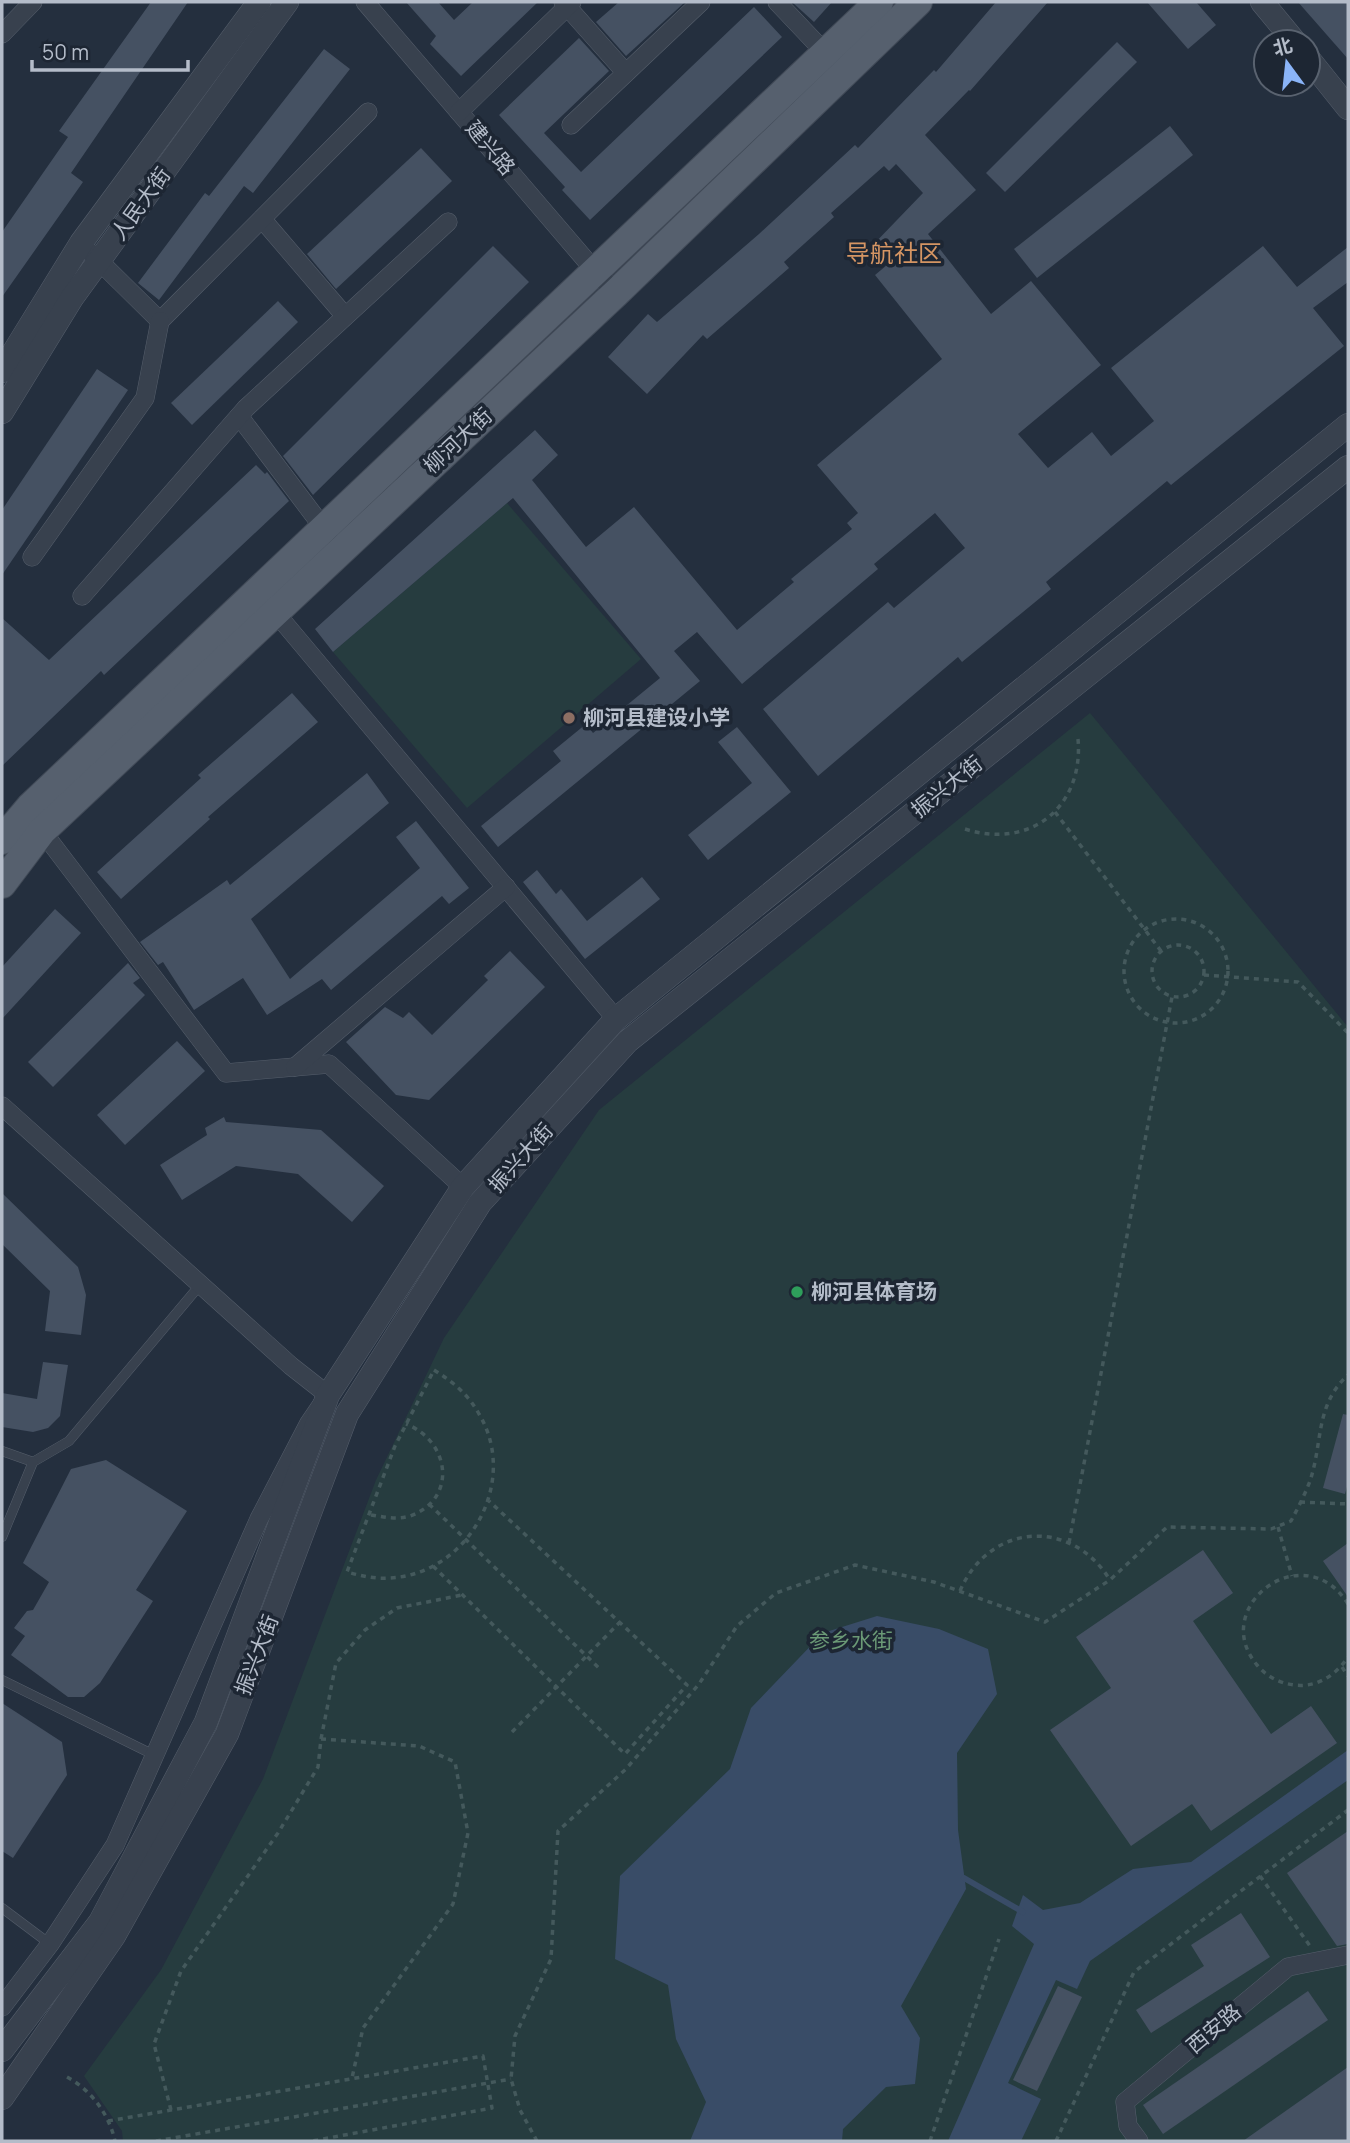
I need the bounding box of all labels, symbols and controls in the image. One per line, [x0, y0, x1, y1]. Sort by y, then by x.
scale bar [32, 28, 187, 72]
north arrow [1252, 28, 1322, 98]
text: 北 [1270, 32, 1295, 62]
text: 50 m [42, 38, 89, 66]
street label: 建兴路 [460, 114, 522, 180]
street label: 人民大街 [104, 161, 176, 246]
district label: 导航社区 [846, 236, 942, 269]
street label: 柳河大街 [417, 401, 498, 479]
place label: 柳河县建设小学 [583, 703, 730, 731]
marker: 柳河县建设小学 [561, 710, 577, 726]
street label: 振兴大街 [905, 749, 988, 824]
street label: 振兴大街 [482, 1117, 559, 1198]
place label: 柳河县体育场 [811, 1277, 937, 1305]
marker: 柳河县体育场 [789, 1284, 805, 1300]
street label: 振兴大街 [228, 1610, 284, 1699]
park label: 参乡水街 [809, 1626, 893, 1654]
street label: 西安路 [1180, 1997, 1246, 2059]

